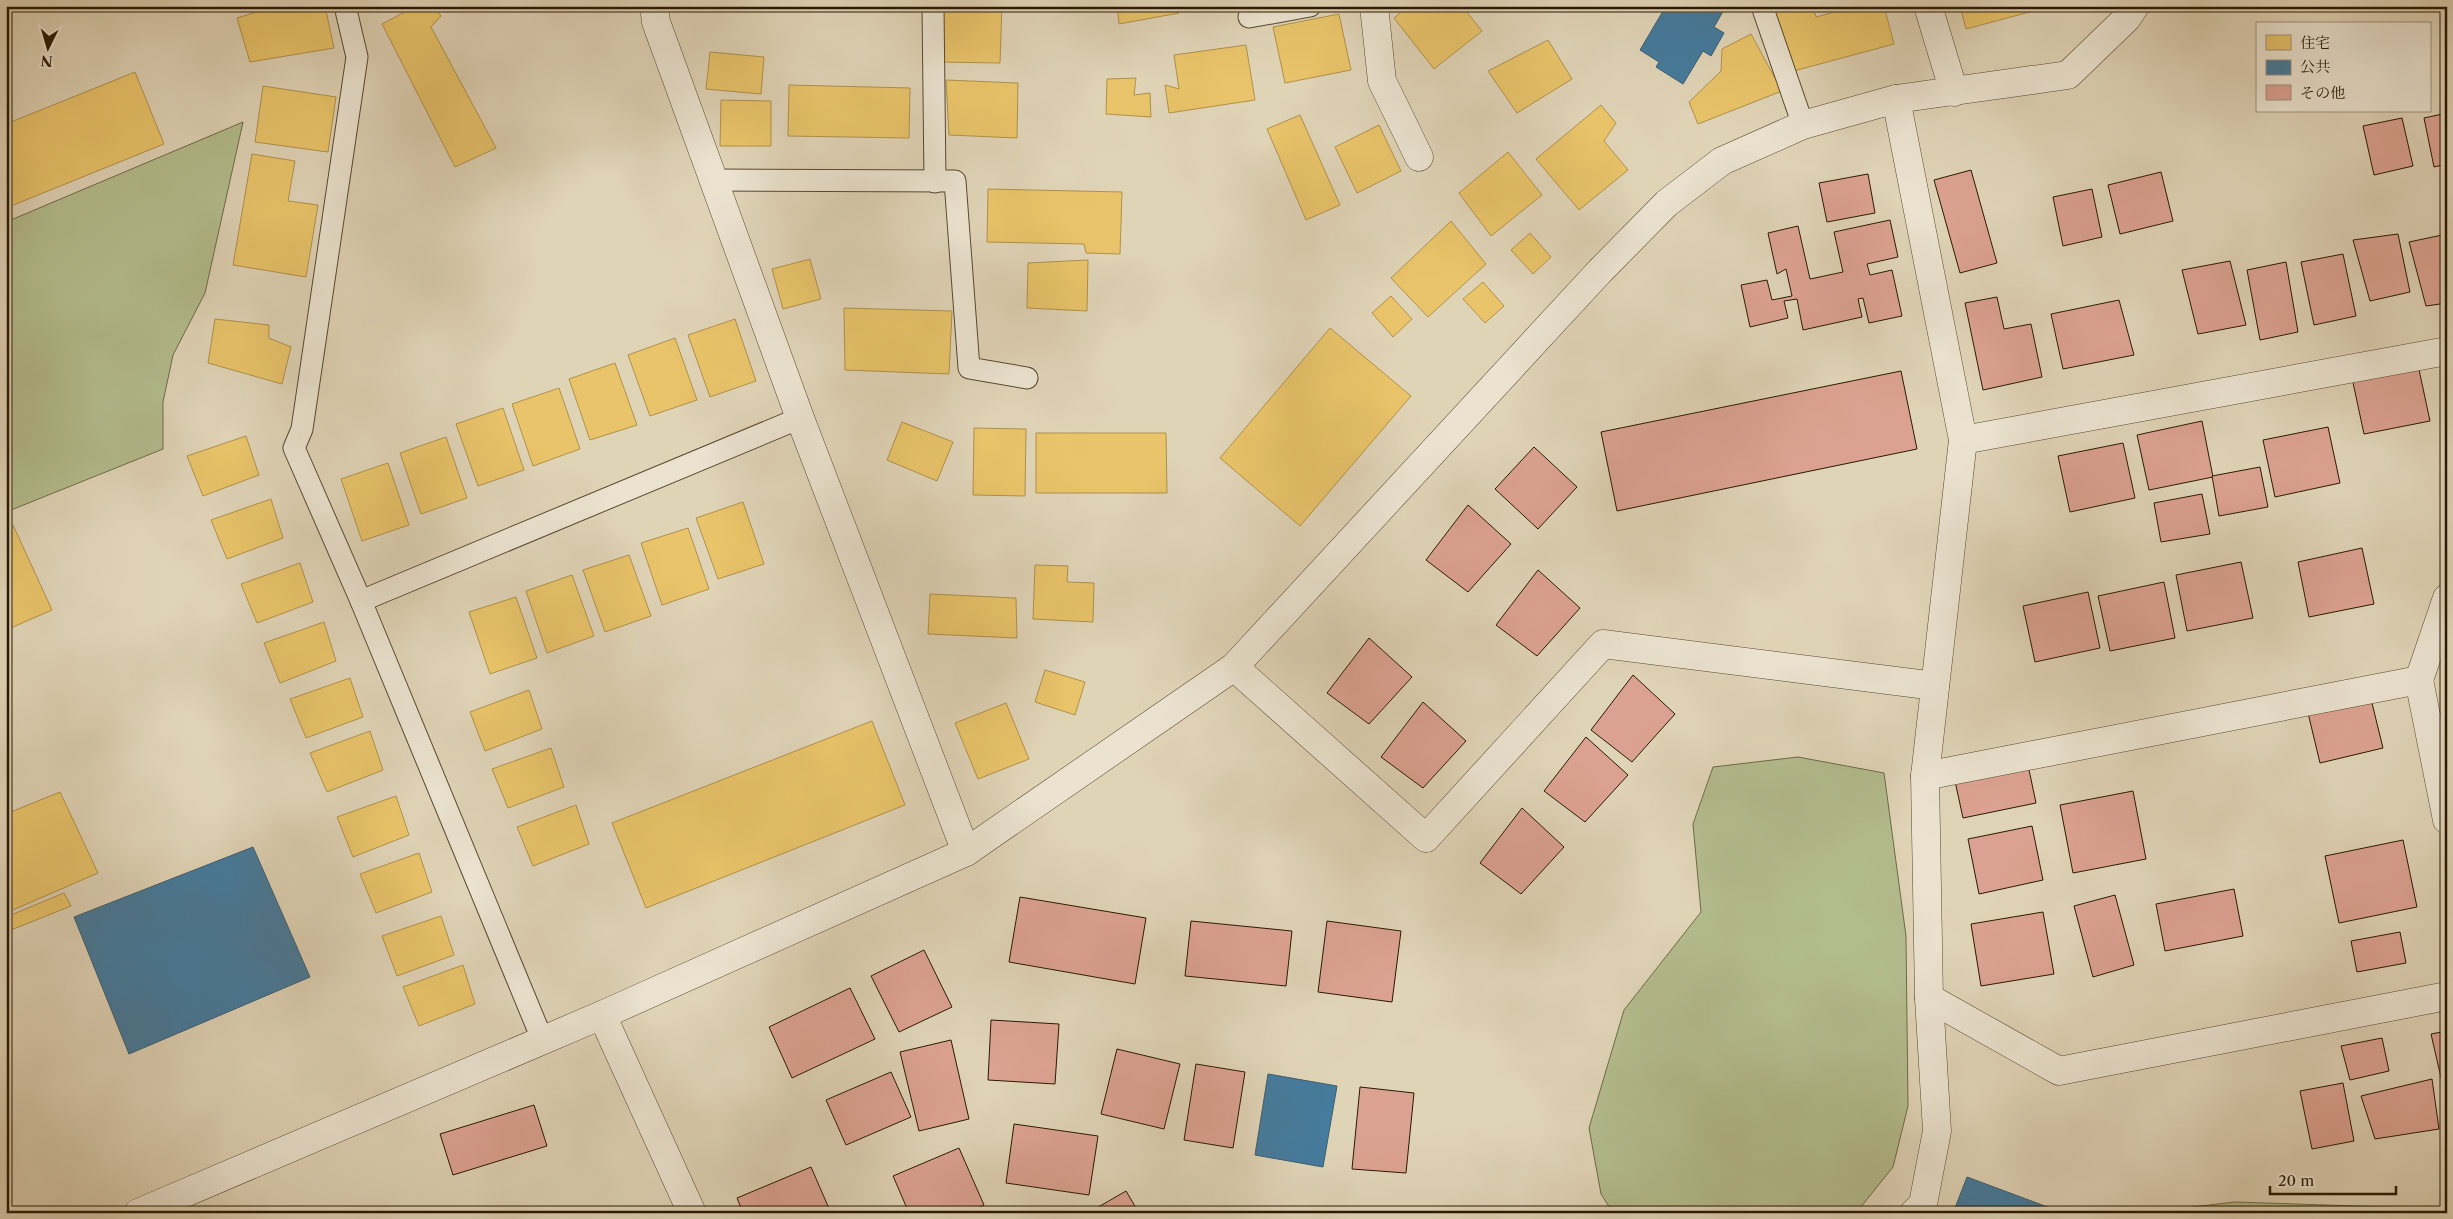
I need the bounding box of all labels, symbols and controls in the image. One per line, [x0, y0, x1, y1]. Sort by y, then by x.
north arrow [22, 22, 72, 72]
legend [2256, 22, 2430, 112]
text: 住宅 [2300, 33, 2330, 52]
text: N [40, 51, 54, 70]
text: 公共 [2300, 57, 2330, 76]
text: その他 [2300, 83, 2345, 102]
scale bar [2270, 1164, 2397, 1196]
text: 20 m [2278, 1171, 2314, 1190]

